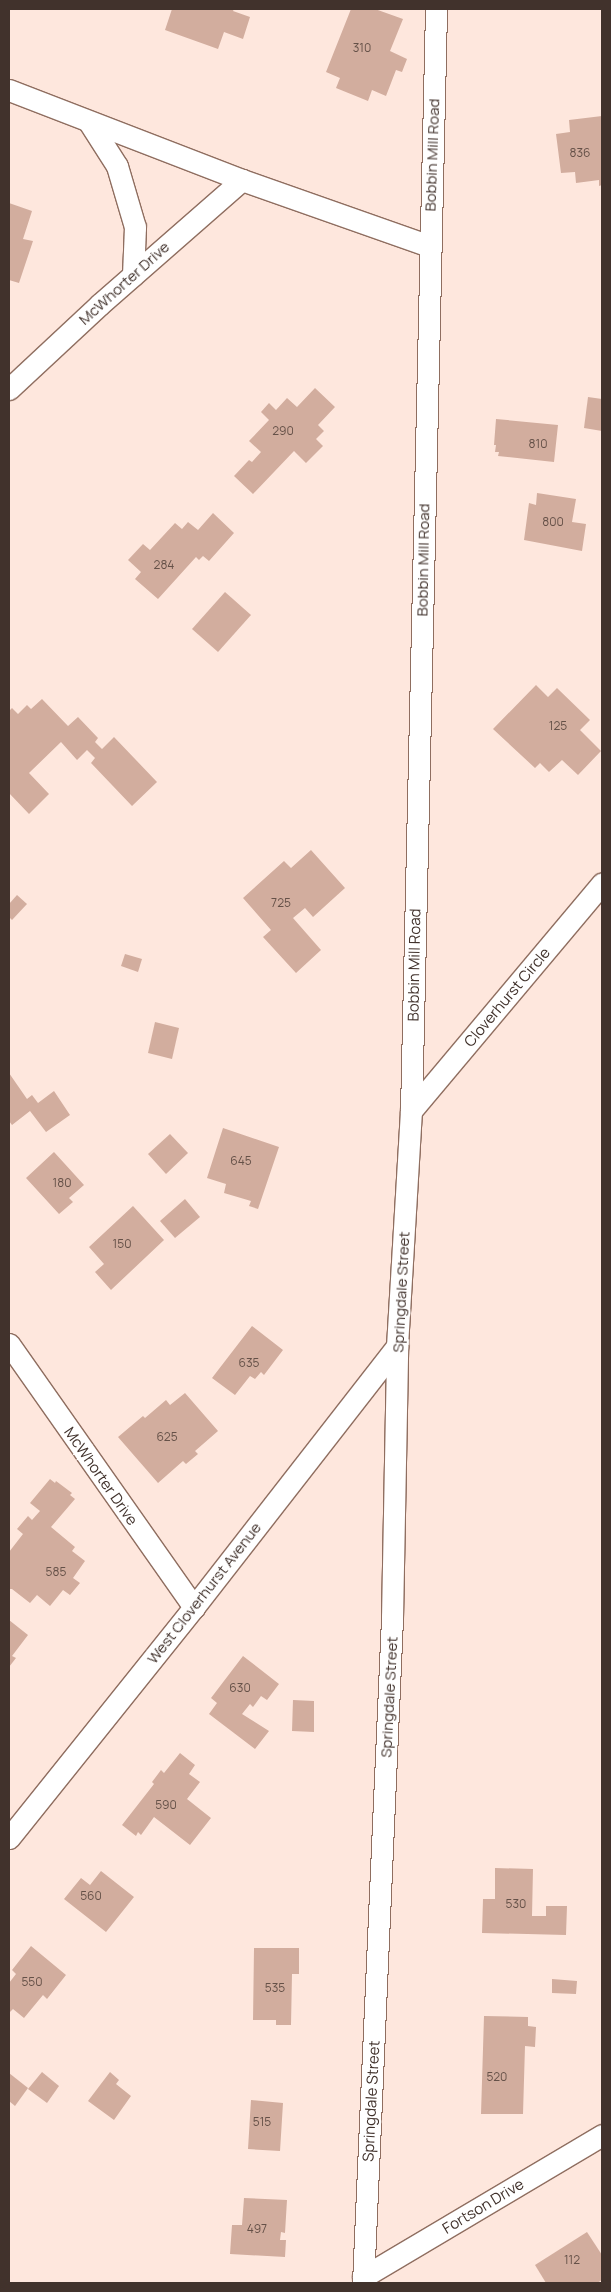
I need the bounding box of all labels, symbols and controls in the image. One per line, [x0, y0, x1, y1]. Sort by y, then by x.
house number: 310 [353, 41, 371, 55]
street label: Bobbin Mill Road [421, 98, 443, 212]
house number: 836 [569, 146, 591, 160]
street label: McWhorter Drive [75, 238, 173, 328]
house number: 290 [272, 424, 294, 438]
house number: 810 [529, 437, 547, 451]
street label: Bobbin Mill Road [413, 503, 433, 617]
house number: 800 [542, 515, 564, 529]
house number: 284 [154, 558, 174, 572]
house number: 125 [549, 719, 567, 733]
house number: 725 [271, 896, 291, 910]
street label: Bobbin Mill Road [404, 908, 424, 1022]
street label: Cloverhurst Circle [460, 944, 554, 1050]
house number: 645 [230, 1154, 252, 1168]
house number: 180 [53, 1176, 71, 1190]
street label: Springdale Street [389, 1231, 413, 1353]
house number: 150 [113, 1237, 131, 1251]
house number: 635 [238, 1356, 260, 1370]
street label: McWhorter Drive [60, 1423, 142, 1529]
house number: 625 [156, 1430, 178, 1444]
street label: West Cloverhurst Avenue [143, 1519, 265, 1667]
house number: 585 [46, 1565, 66, 1579]
street label: Springdale Street [377, 1636, 401, 1758]
house number: 630 [229, 1681, 251, 1695]
house number: 590 [155, 1798, 177, 1812]
house number: 560 [80, 1889, 102, 1903]
house number: 530 [506, 1897, 526, 1911]
house number: 550 [21, 1975, 43, 1989]
house number: 535 [265, 1981, 285, 1995]
street label: Springdale Street [359, 2040, 383, 2162]
house number: 520 [487, 2070, 507, 2084]
house number: 515 [253, 2115, 271, 2129]
street label: Fortson Drive [439, 2175, 527, 2237]
house number: 497 [247, 2222, 267, 2236]
house number: 112 [564, 2253, 580, 2267]

